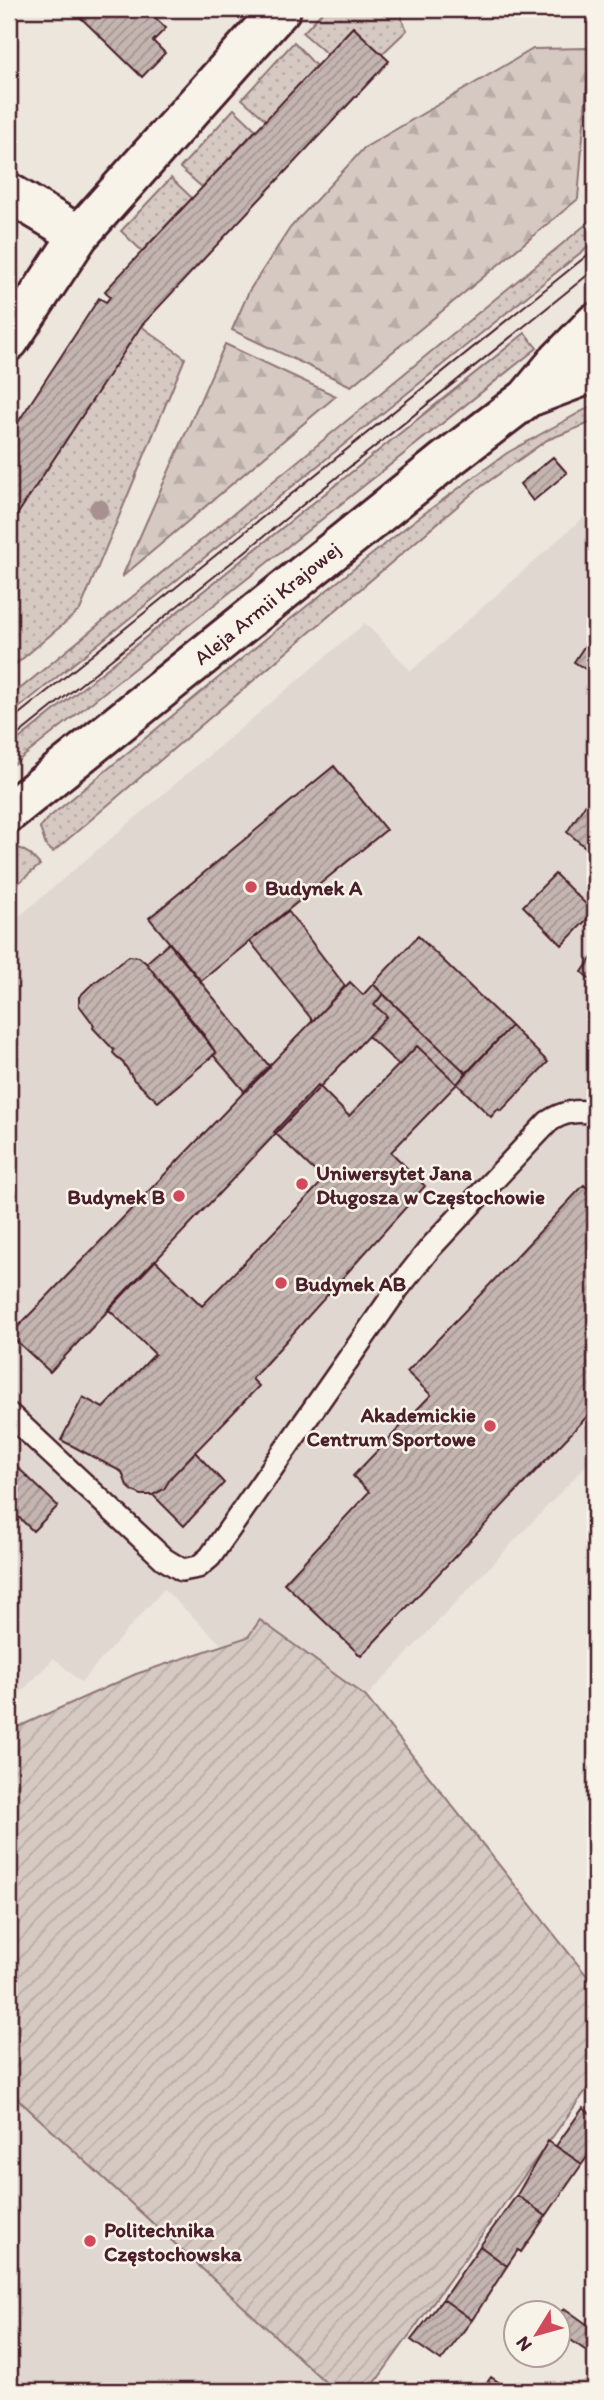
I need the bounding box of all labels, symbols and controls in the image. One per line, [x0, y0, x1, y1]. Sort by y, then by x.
street label: Aleja Armii Krajowej [189, 536, 345, 670]
place label: Budynek A [265, 875, 363, 901]
marker: Budynek A [243, 879, 259, 895]
place label: Uniwersytet Jana Długosza w Częstochowie [316, 1160, 545, 1210]
marker: Uniwersytet Jana Długosza w Częstochowie [294, 1176, 310, 1192]
place label: Budynek B [67, 1184, 165, 1210]
marker: Budynek B [171, 1188, 187, 1204]
place label: Budynek AB [295, 1271, 407, 1297]
marker: Budynek AB [273, 1275, 289, 1291]
place label: Akademickie Centrum Sportowe [306, 1402, 476, 1452]
marker: Akademickie Centrum Sportowe [482, 1418, 498, 1434]
place label: Politechnika Częstochowska [104, 2217, 243, 2267]
marker: Politechnika Częstochowska [82, 2233, 98, 2249]
north arrow [503, 2298, 572, 2368]
text: N [511, 2332, 537, 2356]

